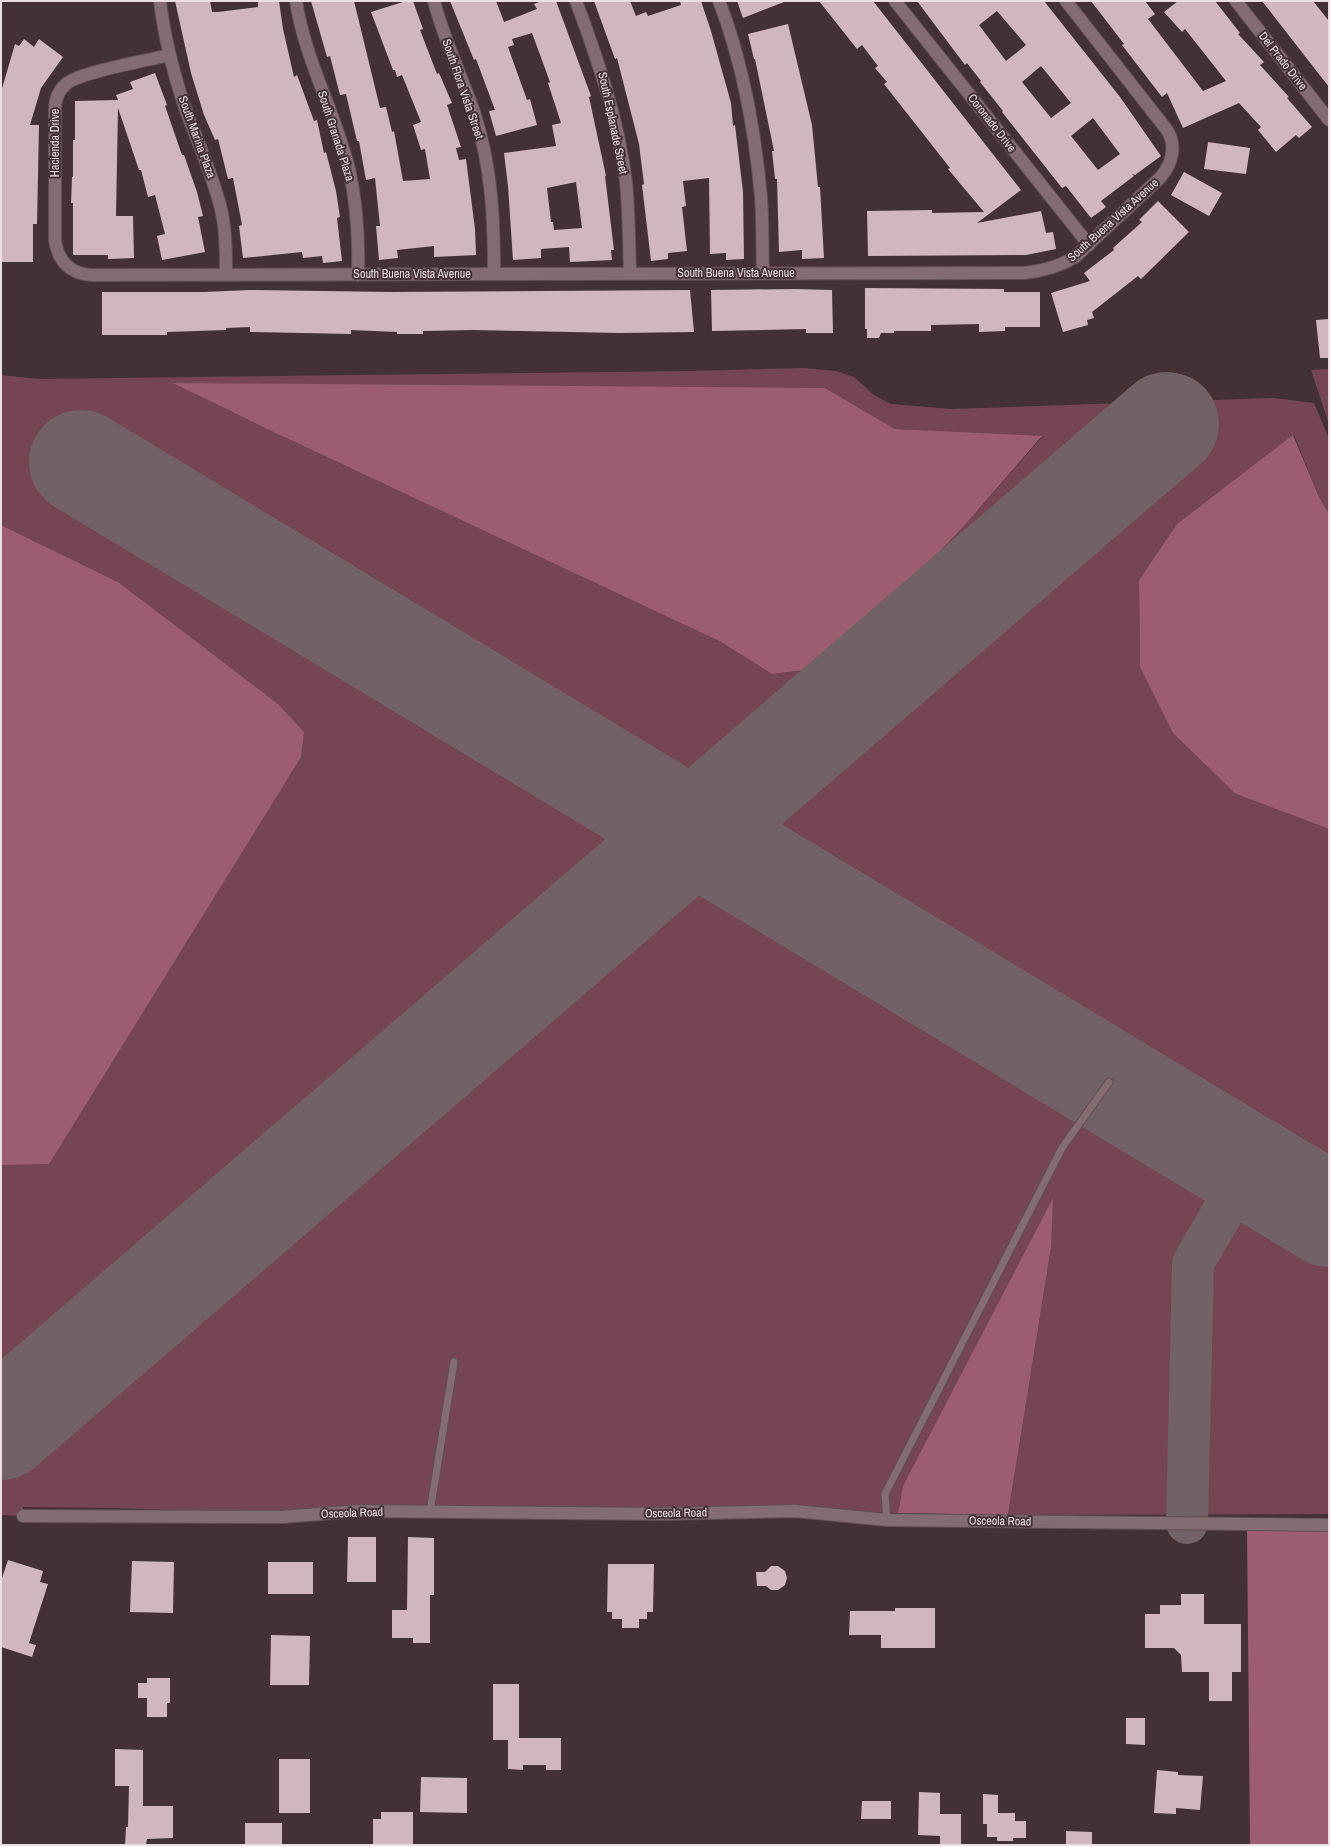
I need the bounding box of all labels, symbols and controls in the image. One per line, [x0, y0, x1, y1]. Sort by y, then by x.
street label: Del Prado Drive [1255, 28, 1311, 94]
street label: South Flora Vista Street [438, 37, 488, 141]
street label: South Esplanade Street [594, 70, 632, 176]
street label: South Granada Plaza [314, 89, 358, 184]
street label: Coronado Drive [964, 91, 1020, 155]
street label: South Marina Plaza [175, 94, 219, 181]
street label: Hacienda Drive [47, 109, 63, 177]
street label: South Buena Vista Avenue [1064, 175, 1162, 265]
street label: South Buena Vista Avenue [677, 265, 795, 281]
street label: South Buena Vista Avenue [353, 266, 471, 282]
street label: Osceola Road [321, 1504, 383, 1522]
street label: Osceola Road [645, 1504, 707, 1522]
street label: Osceola Road [969, 1512, 1031, 1530]

